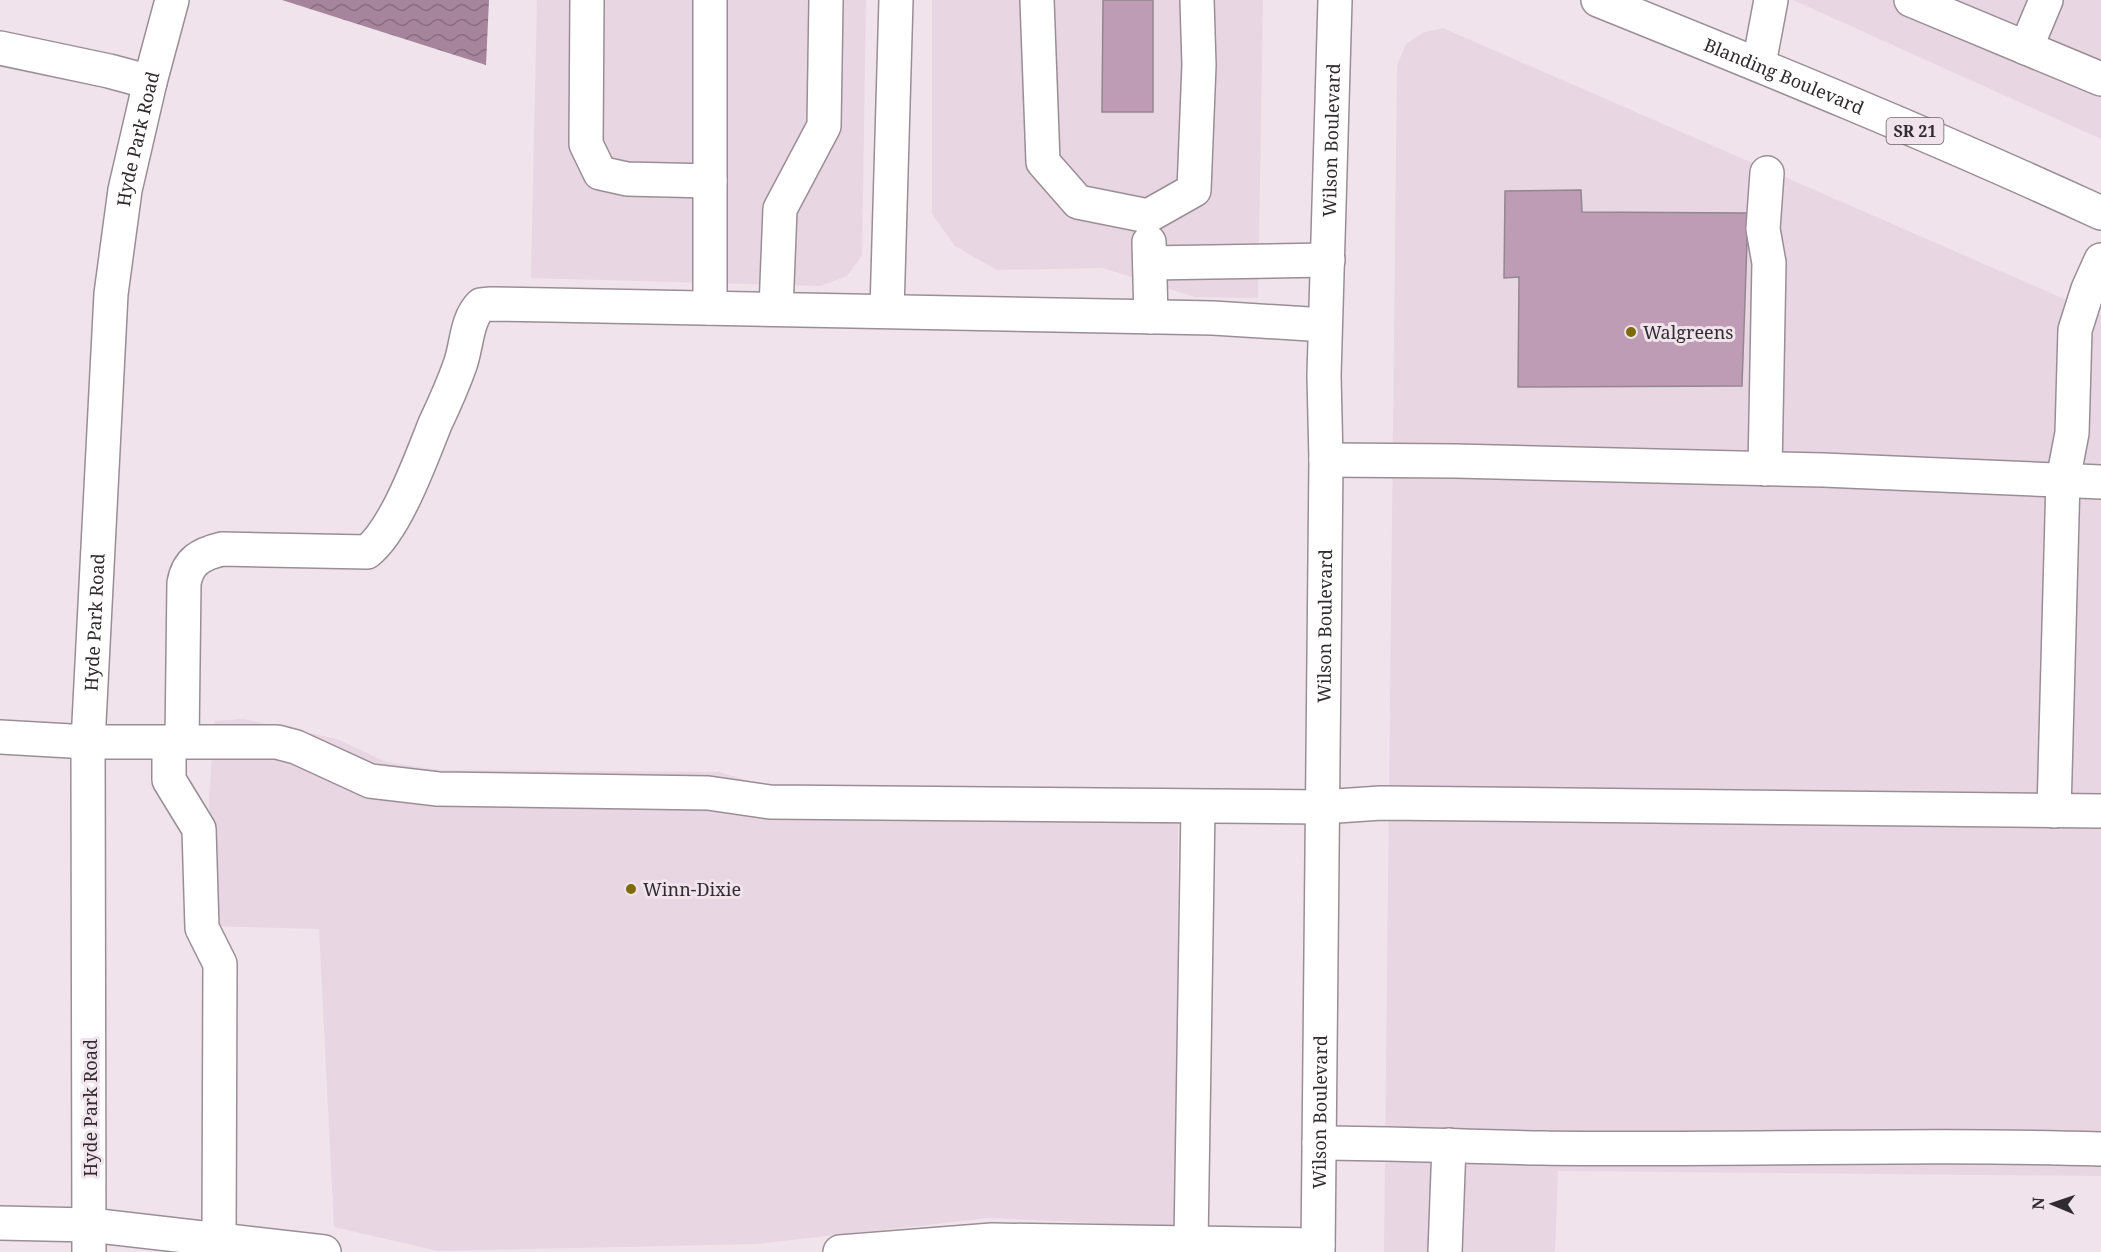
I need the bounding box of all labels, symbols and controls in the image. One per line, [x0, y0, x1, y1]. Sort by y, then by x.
street label: Blanding Boulevard [1701, 32, 1868, 120]
street label: Wilson Boulevard [1317, 63, 1345, 217]
street label: Hyde Park Road [111, 69, 164, 208]
road number: SR 21 [1886, 118, 1944, 144]
place label: Walgreens [1643, 320, 1733, 344]
marker: Walgreens [1624, 325, 1638, 339]
street label: Wilson Boulevard [1312, 549, 1337, 703]
street label: Hyde Park Road [79, 553, 110, 692]
place label: Winn-Dixie [643, 877, 741, 901]
marker: Winn-Dixie [624, 882, 638, 896]
street label: Wilson Boulevard [1307, 1035, 1332, 1189]
street label: Hyde Park Road [78, 1039, 102, 1177]
north arrow [2023, 1174, 2083, 1234]
text: N [2027, 1196, 2049, 1210]

